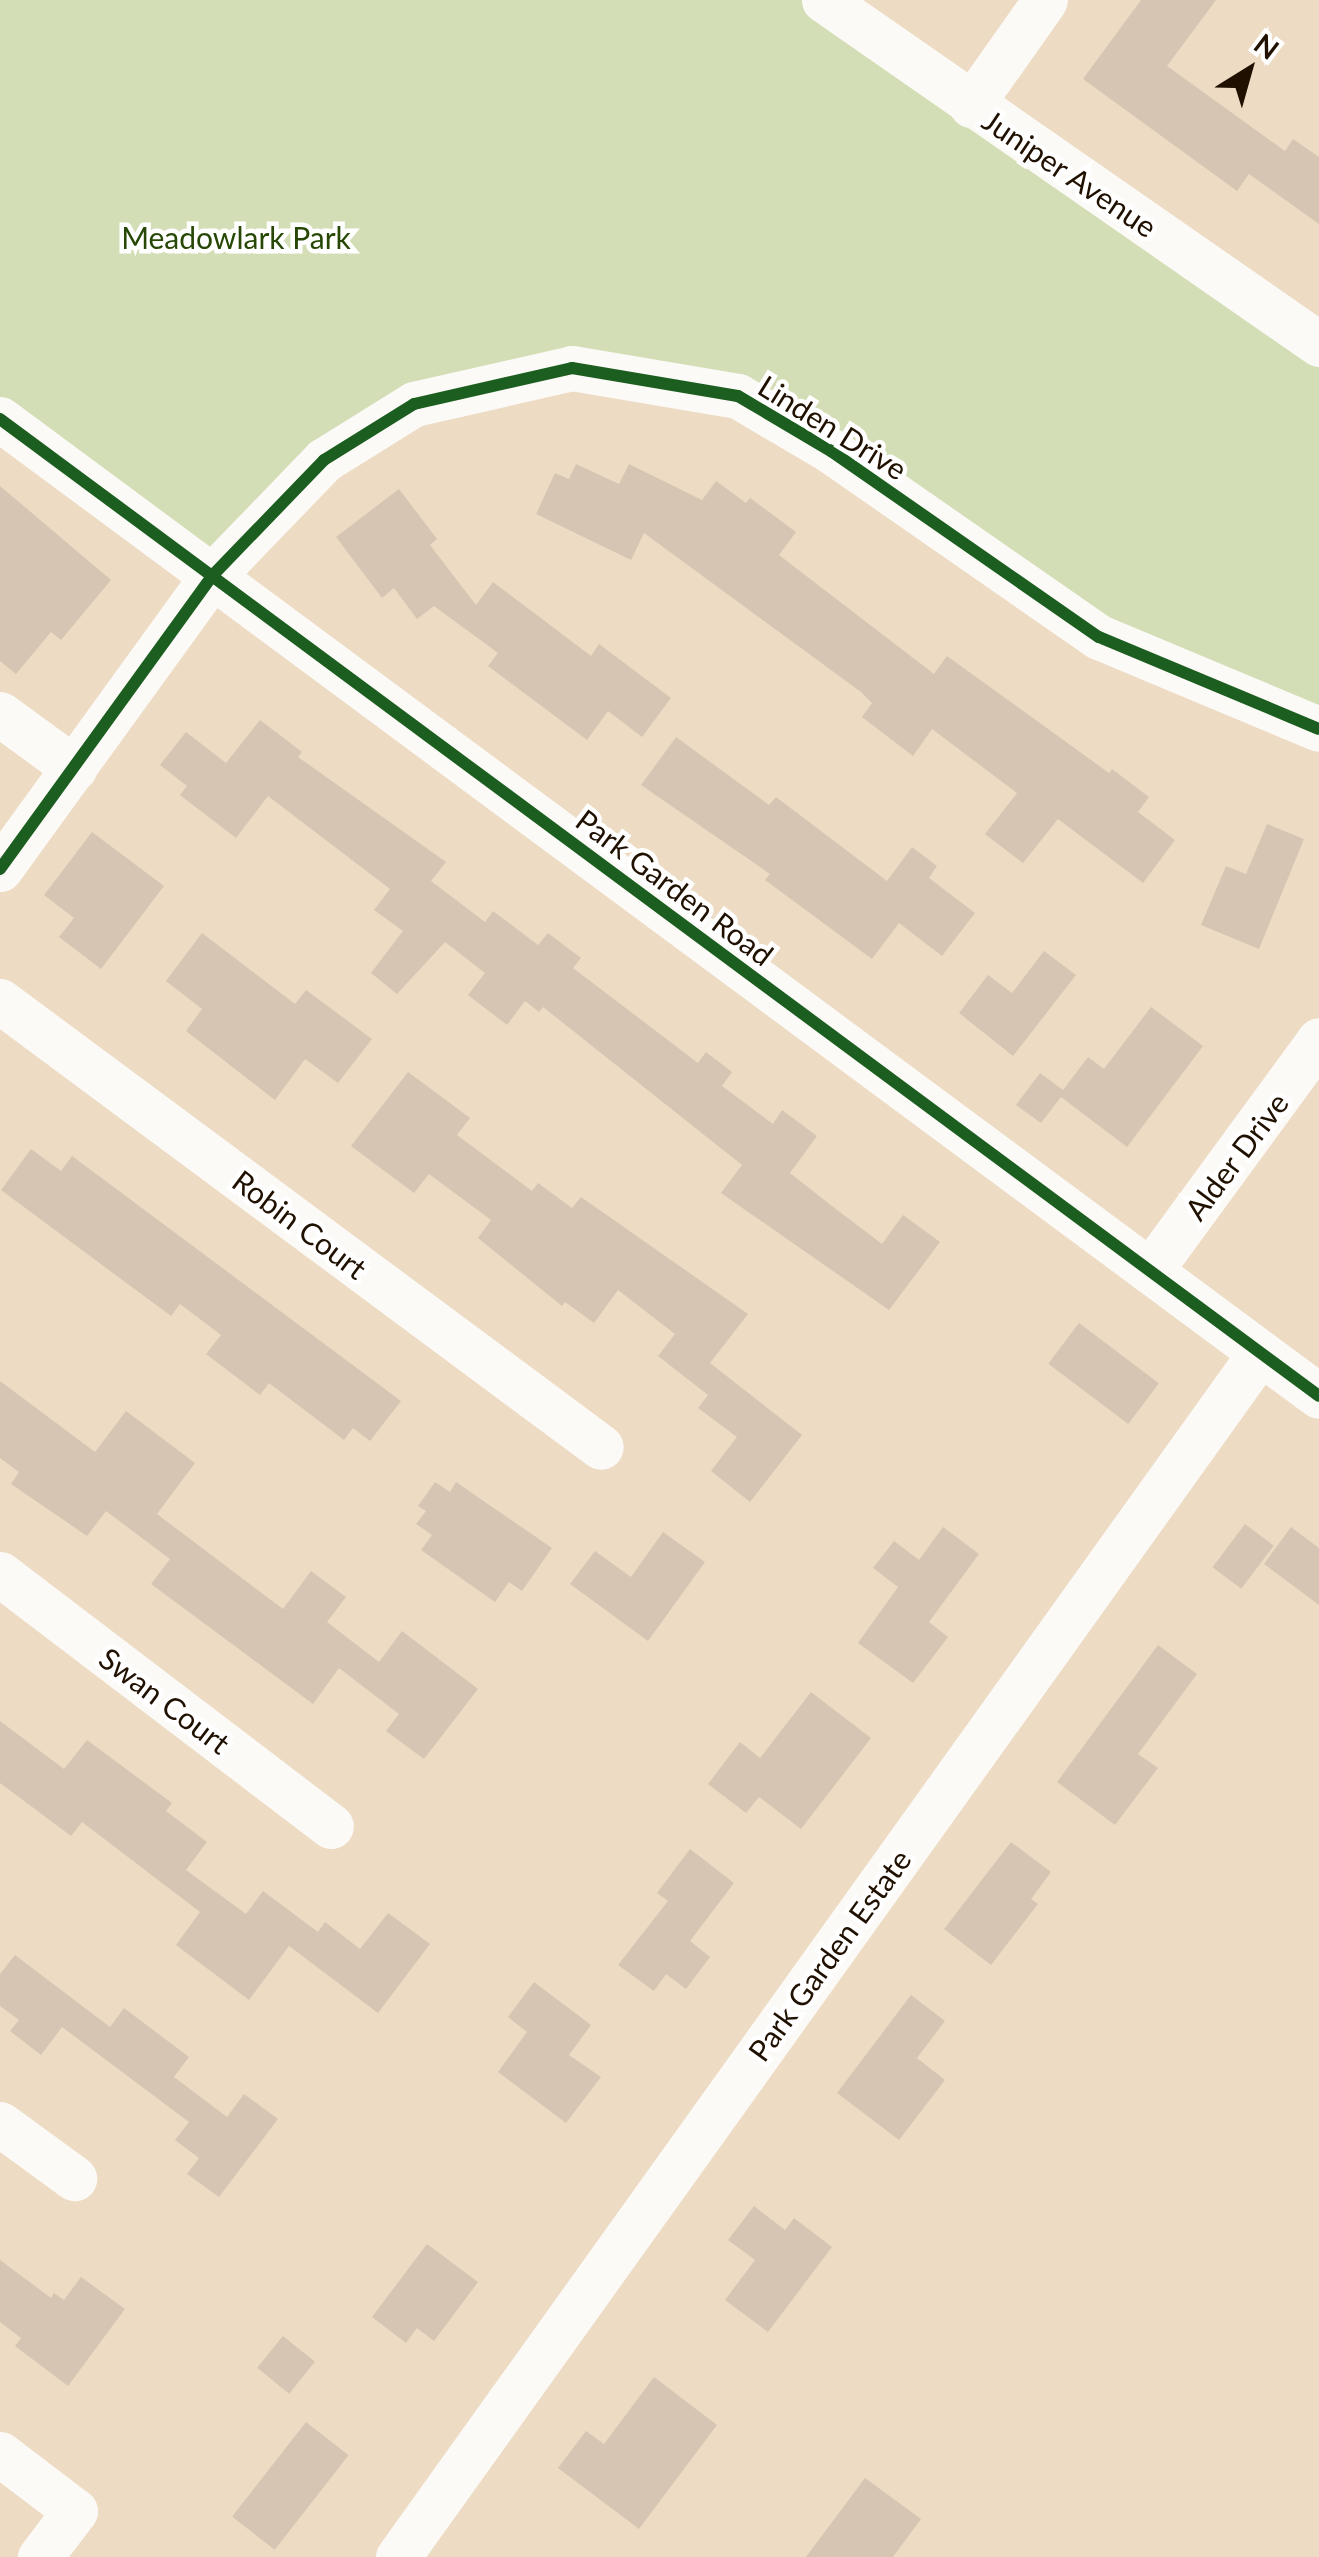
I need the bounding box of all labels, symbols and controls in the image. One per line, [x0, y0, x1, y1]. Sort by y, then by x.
north arrow [1199, 20, 1299, 120]
text: N [1248, 26, 1286, 66]
street label: Juniper Avenue [976, 101, 1164, 245]
park label: Meadowlark Park [121, 219, 351, 255]
street label: Linden Drive [752, 367, 914, 487]
street label: Park Garden Road [570, 801, 780, 973]
street label: Alder Drive [1176, 1085, 1296, 1227]
street label: Robin Court [226, 1162, 374, 1286]
street label: Swan Court [93, 1639, 237, 1761]
street label: Park Garden Estate [740, 1842, 918, 2068]

